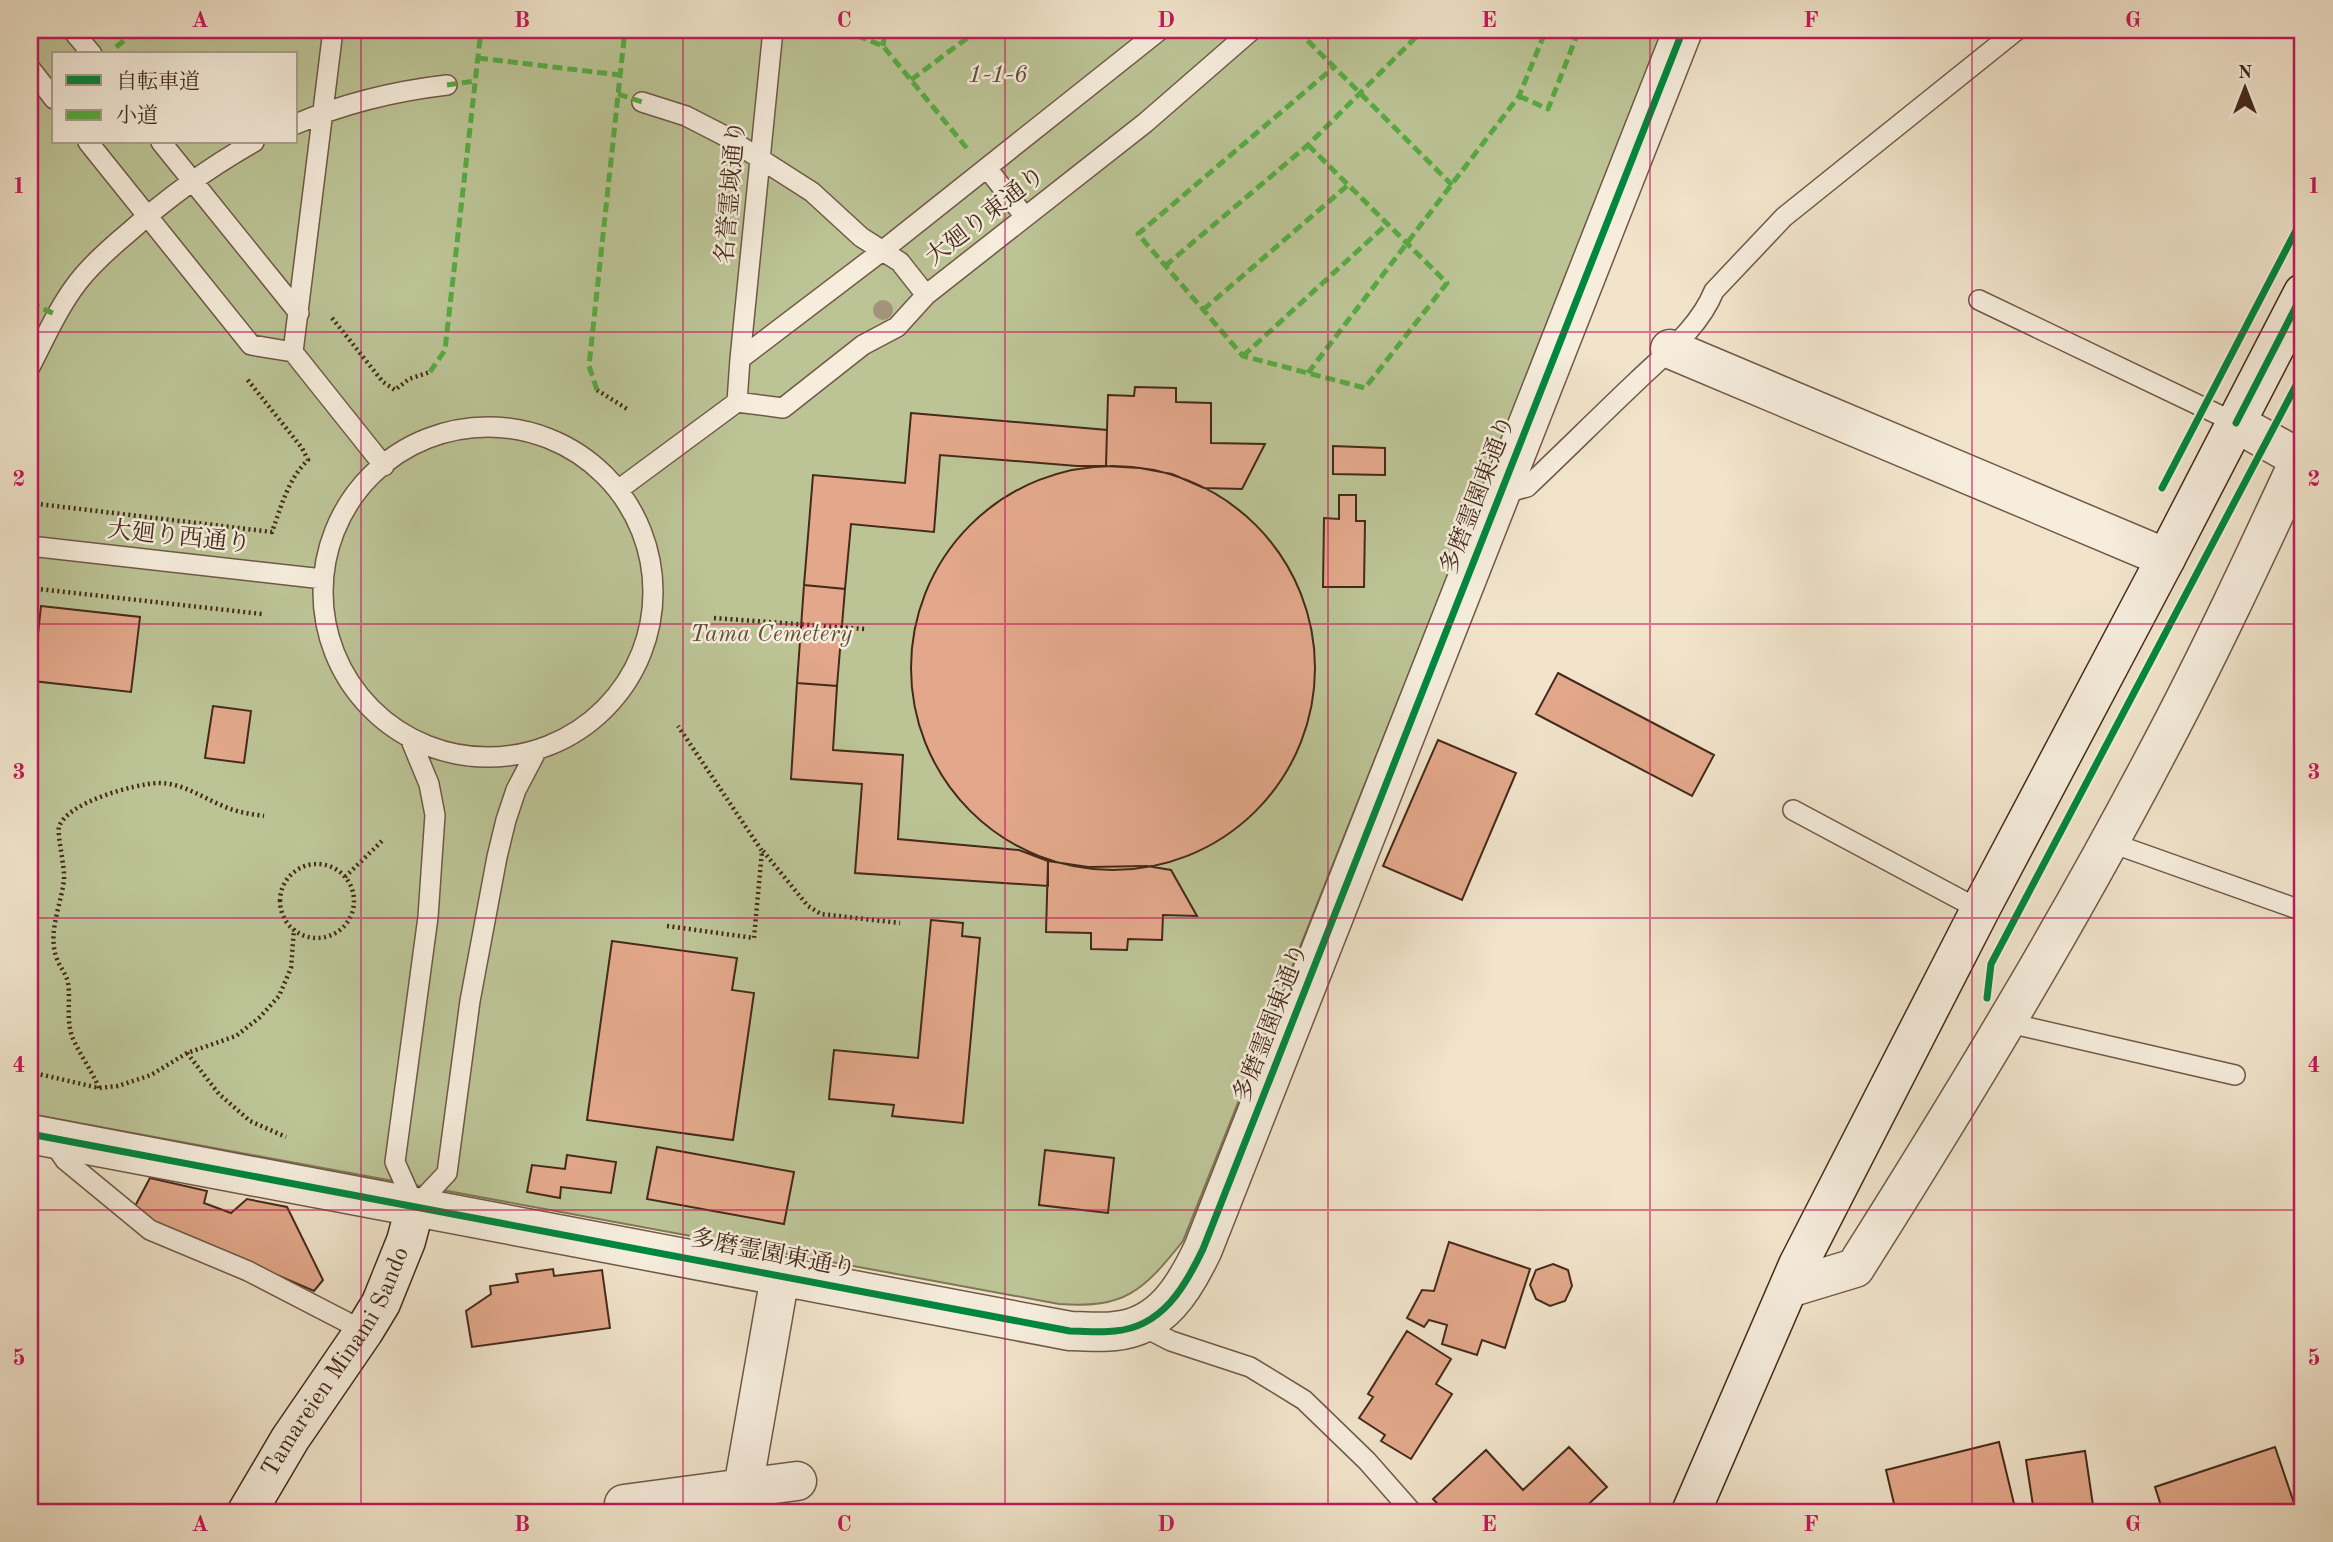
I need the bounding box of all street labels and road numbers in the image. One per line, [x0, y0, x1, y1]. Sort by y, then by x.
street label: 名誉霊域通り [711, 119, 750, 265]
street label: 大廻り東通り [920, 161, 1050, 271]
street label: 多磨霊園東通り [1435, 411, 1520, 578]
street label: 大廻り西通り [106, 516, 252, 557]
street label: 多磨霊園東通り [1228, 939, 1313, 1106]
street label: 多磨霊園東通り [688, 1224, 858, 1283]
street label: Tamareien Minami Sando [258, 1244, 414, 1481]

